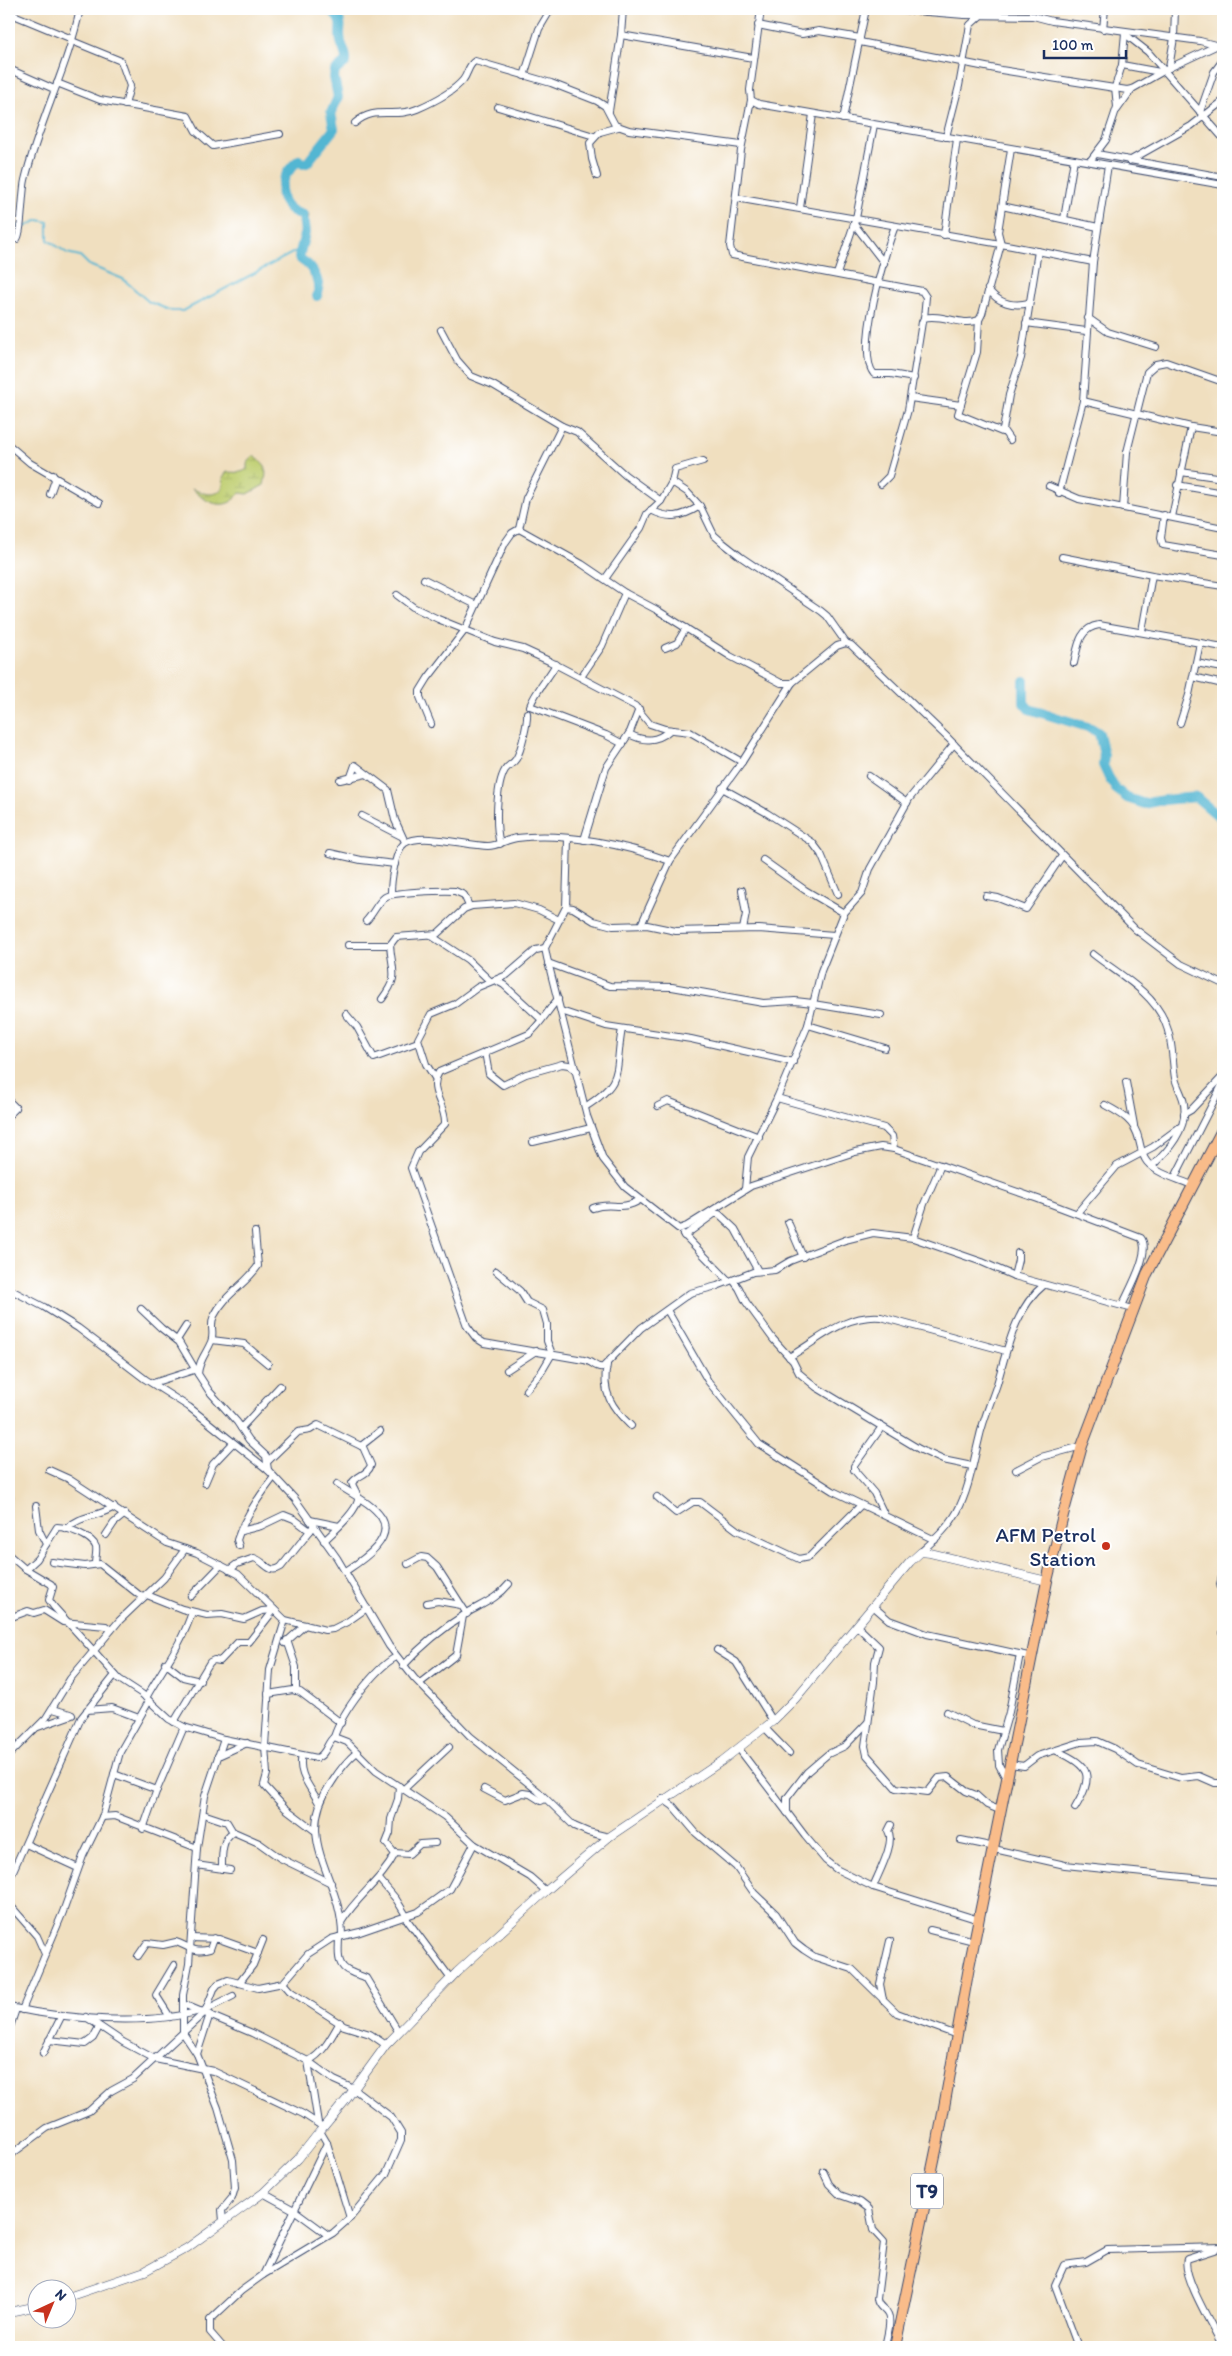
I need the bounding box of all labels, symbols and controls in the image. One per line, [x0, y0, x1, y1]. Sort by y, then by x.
scale bar [1044, 28, 1127, 60]
text: 100 m [1052, 36, 1094, 54]
place label: AFM Petrol Station [995, 1522, 1096, 1571]
marker: AFM Petrol Station [1100, 1540, 1112, 1552]
road number: T9 [911, 2174, 943, 2208]
north arrow [28, 2278, 78, 2328]
text: N [51, 2286, 70, 2304]

